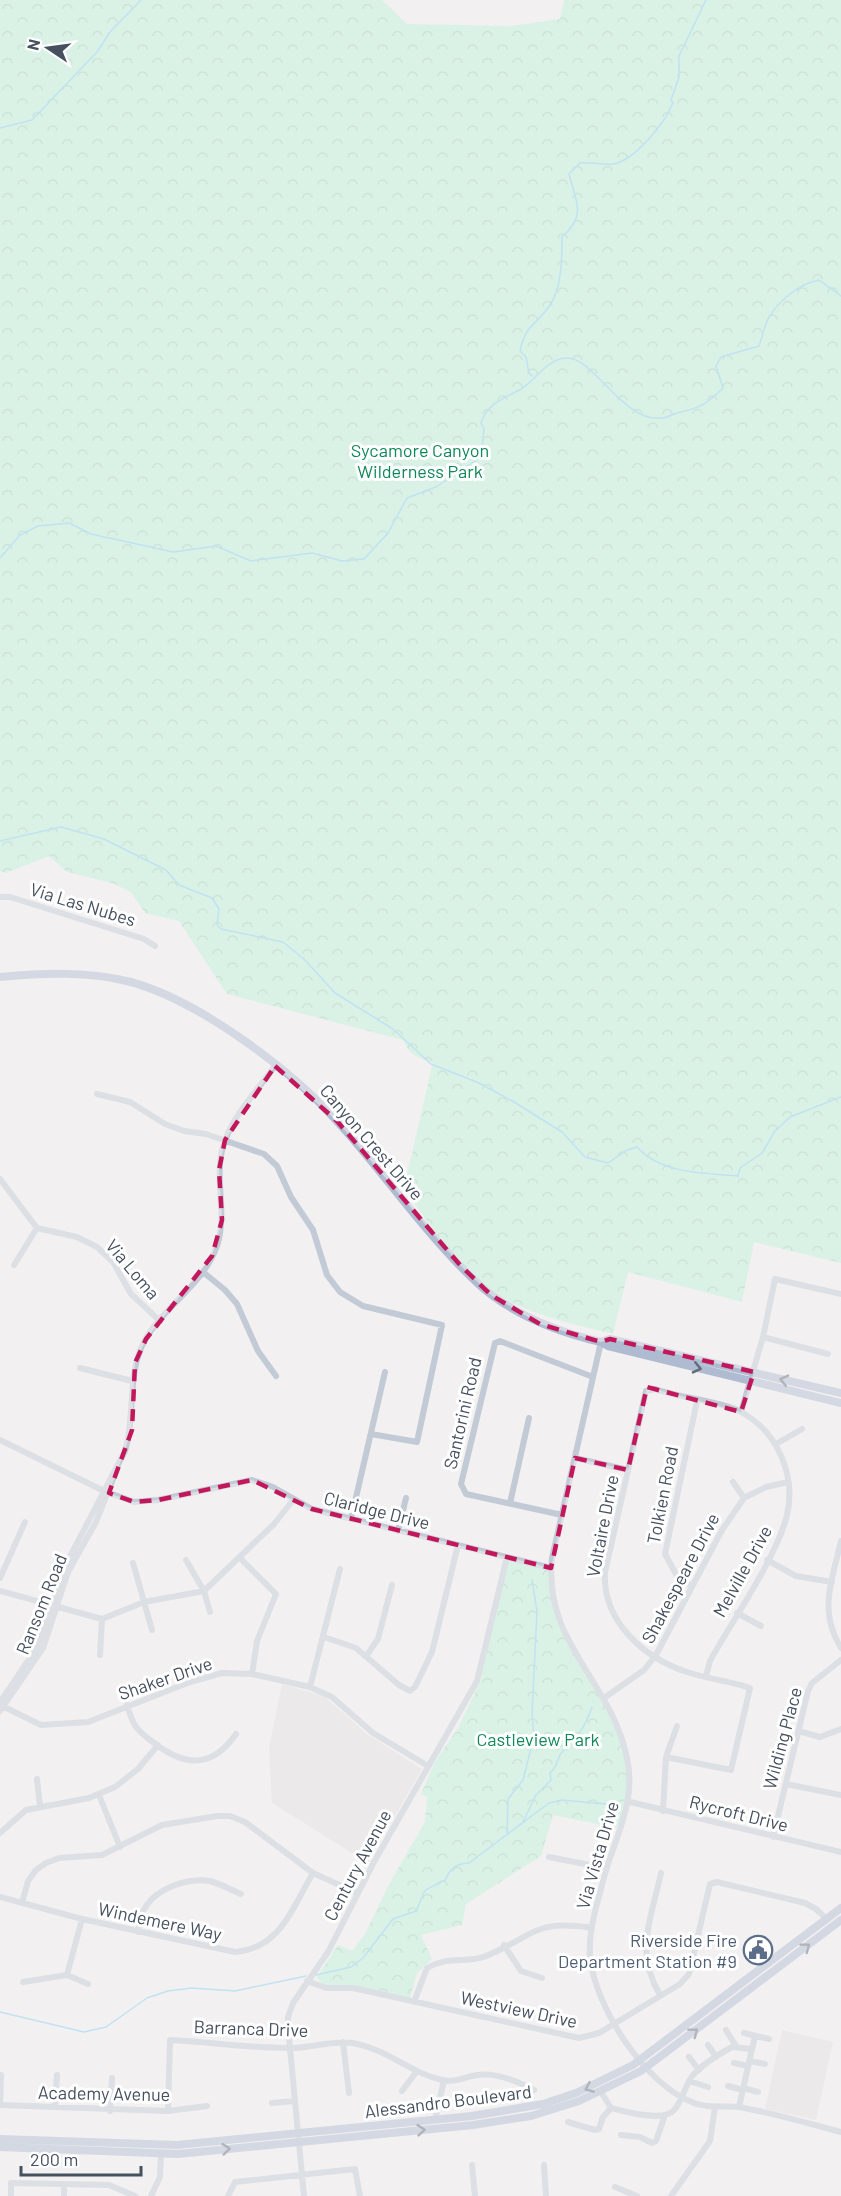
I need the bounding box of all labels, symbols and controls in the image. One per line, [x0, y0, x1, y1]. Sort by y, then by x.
north arrow [18, 18, 78, 78]
text: N [22, 37, 43, 52]
park label: Sycamore Canyon Wilderness Park [351, 439, 489, 482]
street label: Via Las Nubes [28, 878, 138, 930]
street label: Canyon Crest Drive [316, 1080, 428, 1204]
street label: Via Loma [101, 1234, 165, 1304]
street label: Santorini Road [438, 1355, 486, 1471]
one-way arrow [692, 1360, 702, 1373]
one-way arrow [779, 1374, 789, 1387]
street label: Tolkien Road [642, 1444, 682, 1546]
street label: Voltaire Drive [581, 1473, 623, 1579]
street label: Claridge Drive [322, 1486, 432, 1534]
street label: Shakespeare Drive [636, 1509, 724, 1647]
street label: Melville Drive [708, 1521, 776, 1621]
street label: Ransom Road [11, 1550, 71, 1658]
street label: Shaker Drive [115, 1652, 215, 1704]
street label: Wilding Place [758, 1685, 806, 1791]
park label: Castleview Park [476, 1728, 600, 1750]
street label: Rycroft Drive [687, 1790, 791, 1836]
street label: Via Vista Drive [571, 1798, 623, 1912]
street label: Century Avenue [319, 1806, 395, 1924]
street label: Windemere Way [96, 1897, 224, 1945]
place label: Riverside Fire Department Station #9 [558, 1929, 737, 1972]
public building icon: Riverside Fire Department Station #9 [742, 1934, 774, 1966]
one-way arrow [799, 1943, 810, 1954]
street label: Westview Drive [459, 1986, 579, 2032]
street label: Barranca Drive [193, 2015, 309, 2041]
one-way arrow [687, 2029, 698, 2040]
street label: Alessandro Boulevard [363, 2080, 533, 2122]
one-way arrow [584, 2080, 595, 2092]
street label: Academy Avenue [38, 2081, 170, 2105]
one-way arrow [416, 2124, 425, 2137]
scale bar [21, 2139, 141, 2177]
one-way arrow [221, 2143, 230, 2156]
text: 200 m [30, 2148, 78, 2170]

